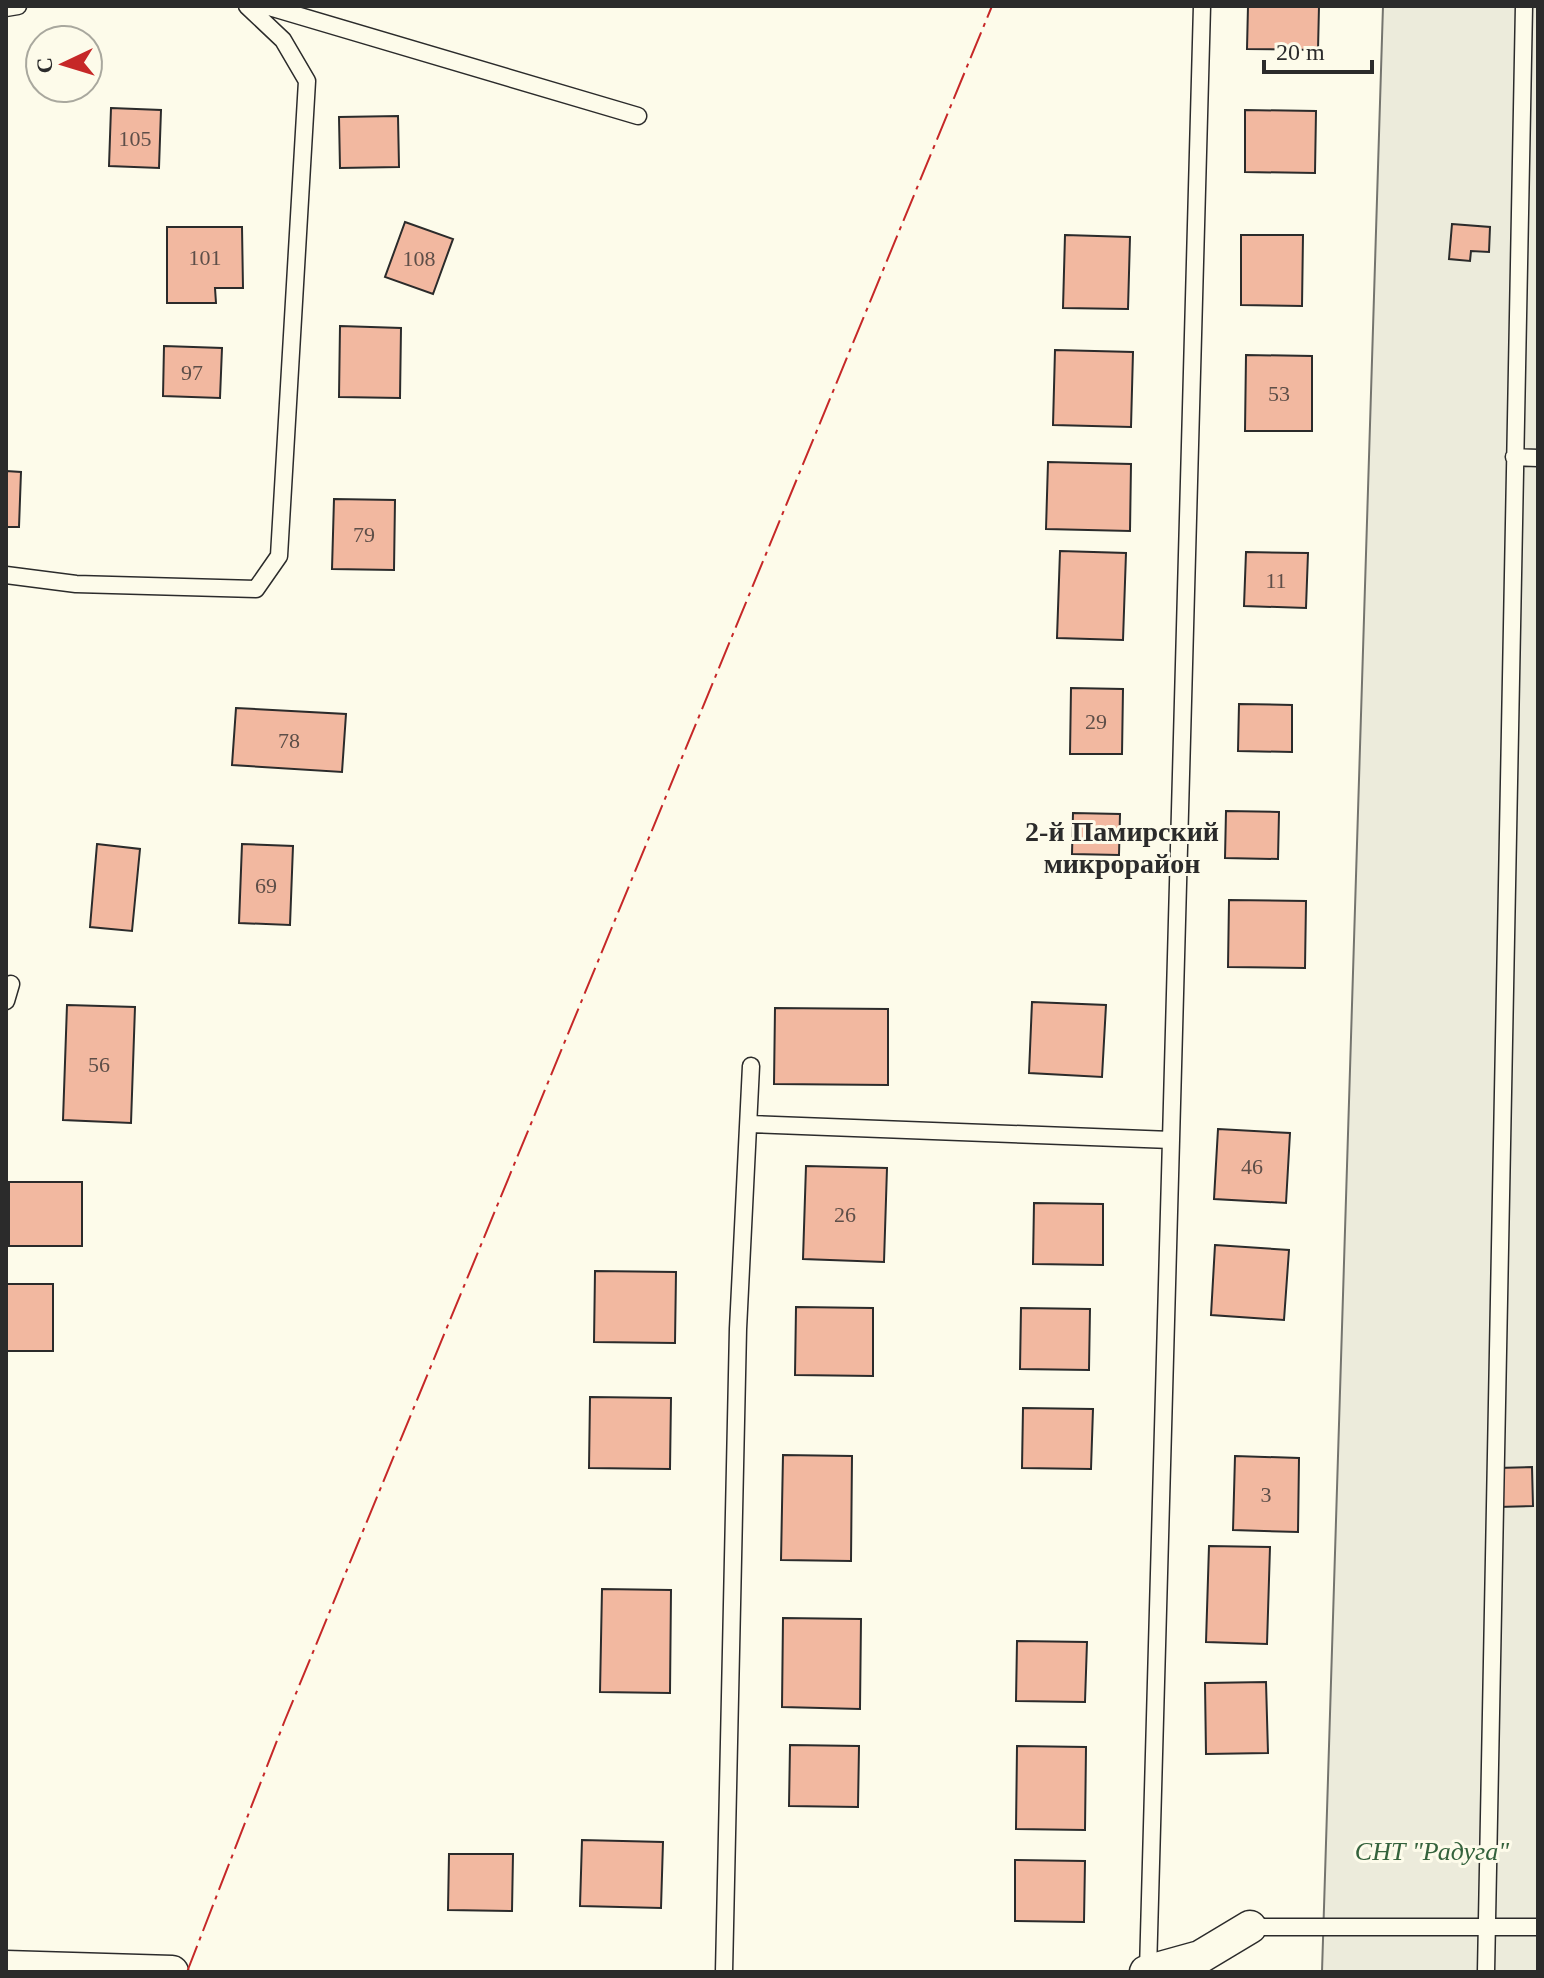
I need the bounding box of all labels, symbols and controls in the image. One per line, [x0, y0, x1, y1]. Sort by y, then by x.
north arrow [24, 24, 104, 104]
scale bar [1264, 24, 1372, 74]
text: 20 m [1276, 39, 1325, 65]
text: С [32, 57, 58, 74]
house number: 105 [119, 126, 152, 151]
house number: 101 [189, 245, 222, 270]
house number: 108 [403, 246, 436, 271]
house number: 97 [181, 360, 203, 385]
house number: 53 [1268, 381, 1290, 406]
house number: 79 [353, 522, 375, 547]
house number: 11 [1265, 568, 1287, 593]
house number: 29 [1085, 709, 1107, 734]
house number: 78 [278, 728, 300, 753]
district label: 2-й Памирский микрорайон [1025, 816, 1219, 879]
house number: 69 [255, 873, 277, 898]
house number: 56 [88, 1052, 110, 1077]
house number: 46 [1241, 1154, 1263, 1179]
house number: 26 [834, 1202, 856, 1227]
house number: 3 [1261, 1482, 1272, 1507]
park label: СНТ "Радуга" [1355, 1837, 1509, 1866]

